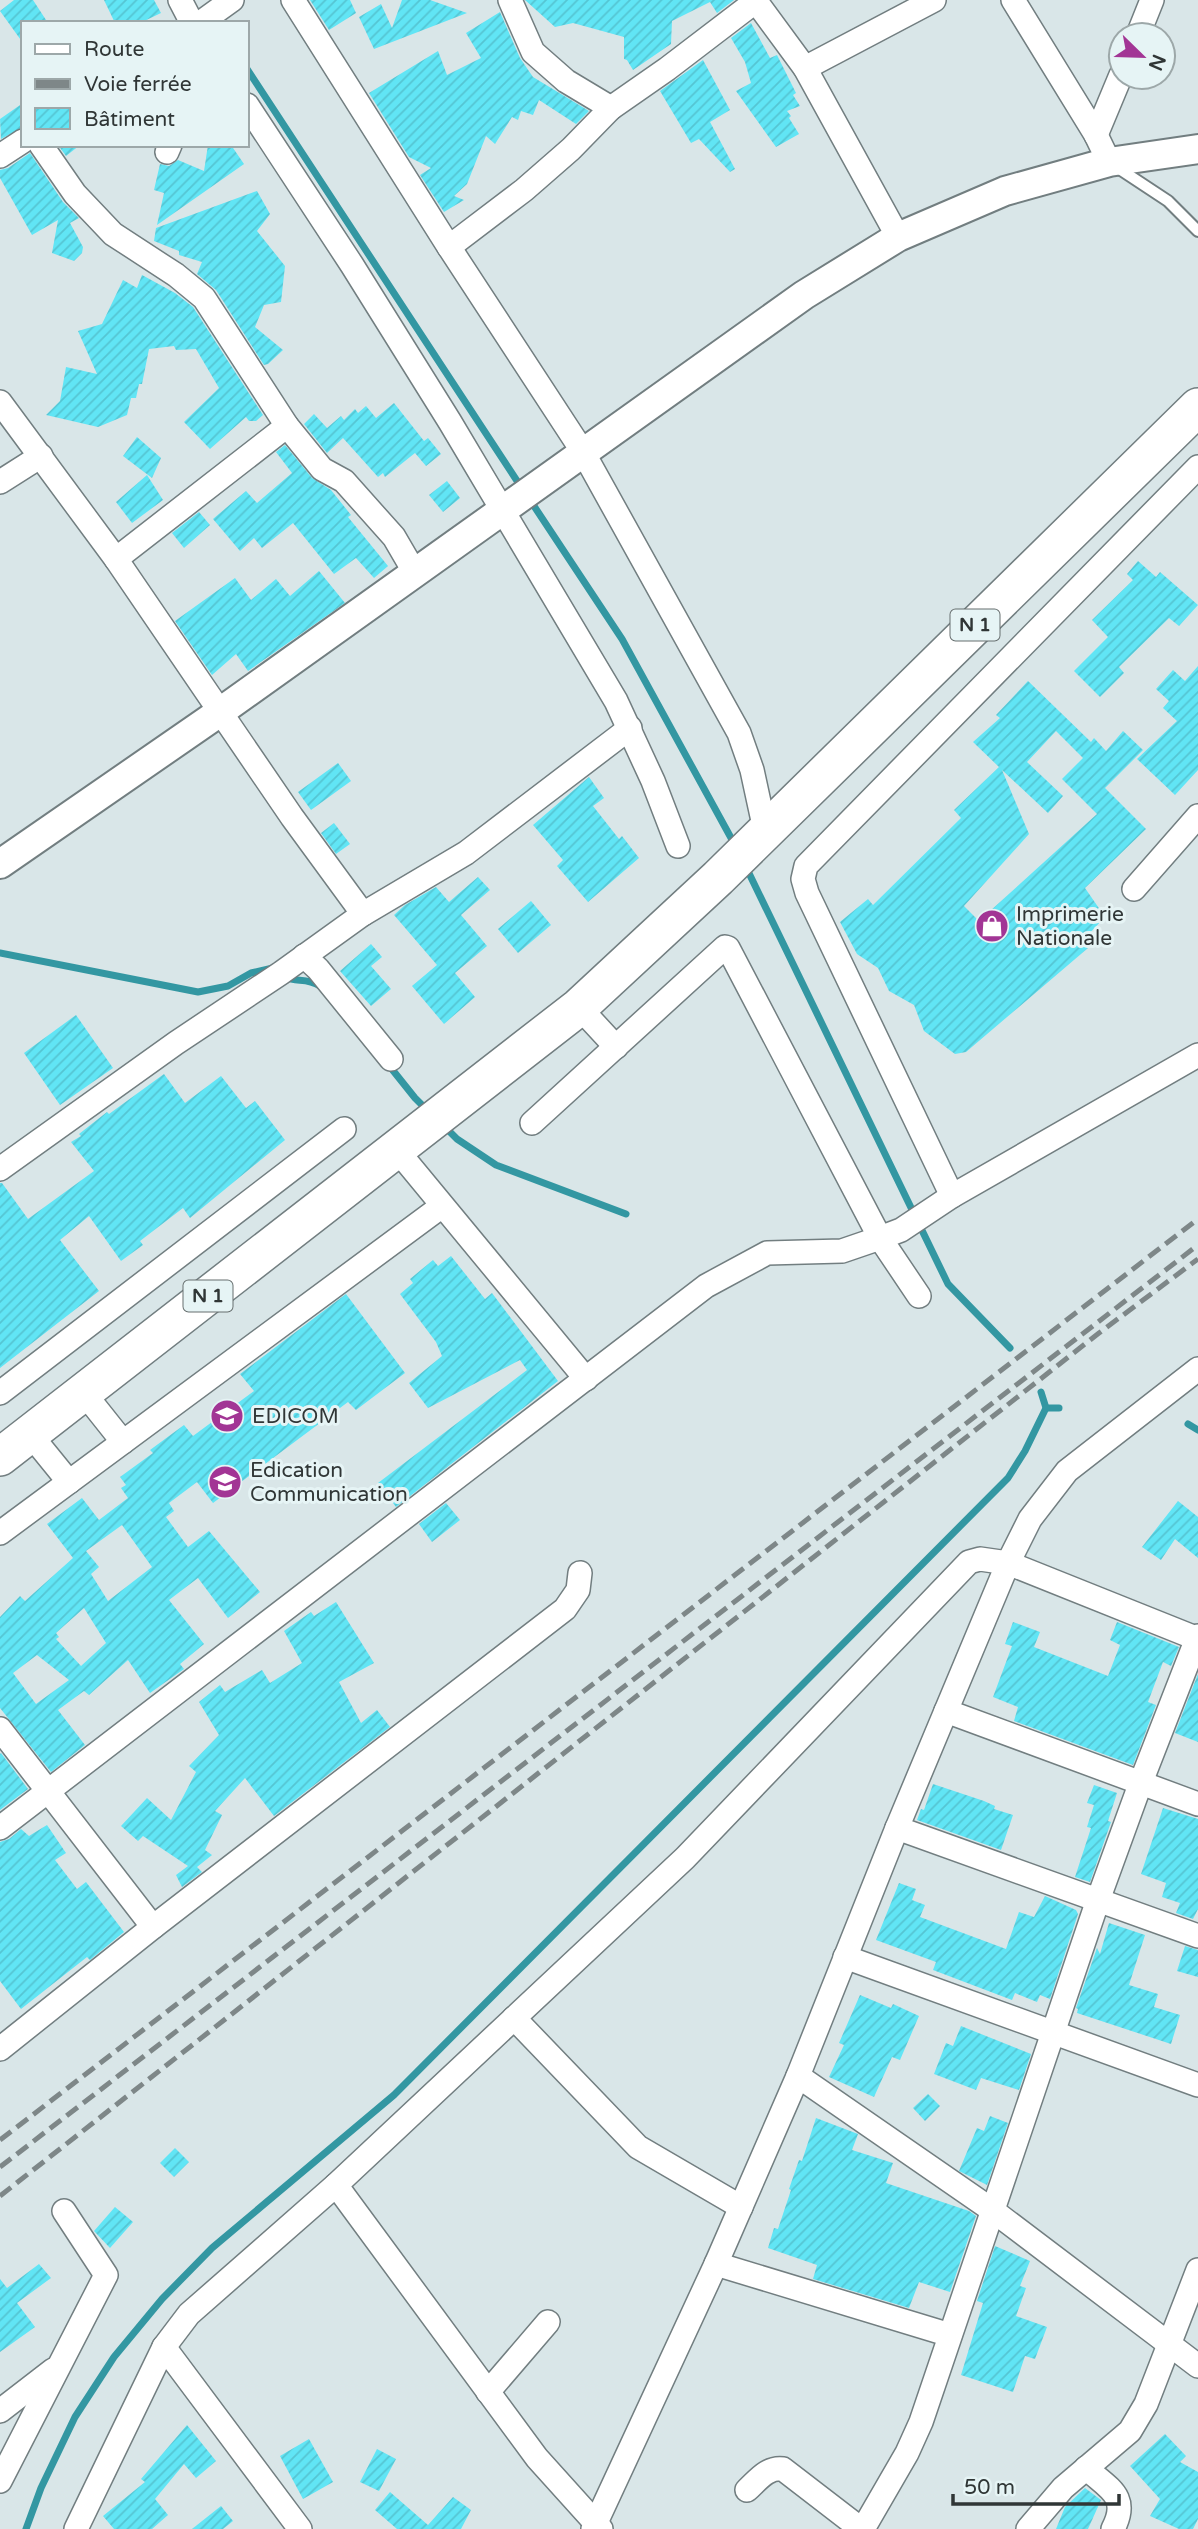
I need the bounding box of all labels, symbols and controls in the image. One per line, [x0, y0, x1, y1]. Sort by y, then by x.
legend [21, 21, 248, 147]
north arrow [1107, 21, 1177, 91]
text: Route [84, 37, 144, 62]
text: N [1144, 51, 1170, 74]
text: Voie ferrée [84, 72, 192, 97]
text: Bâtiment [84, 107, 175, 132]
road number: N 1 [950, 610, 1000, 640]
place label: Imprimerie Nationale [1016, 902, 1124, 951]
shop icon: Imprimerie Nationale [973, 907, 1011, 945]
road number: N 1 [184, 1280, 232, 1312]
school or university icon: EDICOM [208, 1397, 246, 1435]
place label: EDICOM [252, 1404, 339, 1429]
place label: Edication Communication [250, 1458, 408, 1507]
school or university icon: Edication Communication [206, 1463, 244, 1501]
scale bar [953, 2462, 1119, 2506]
text: 50 m [964, 2475, 1015, 2500]

